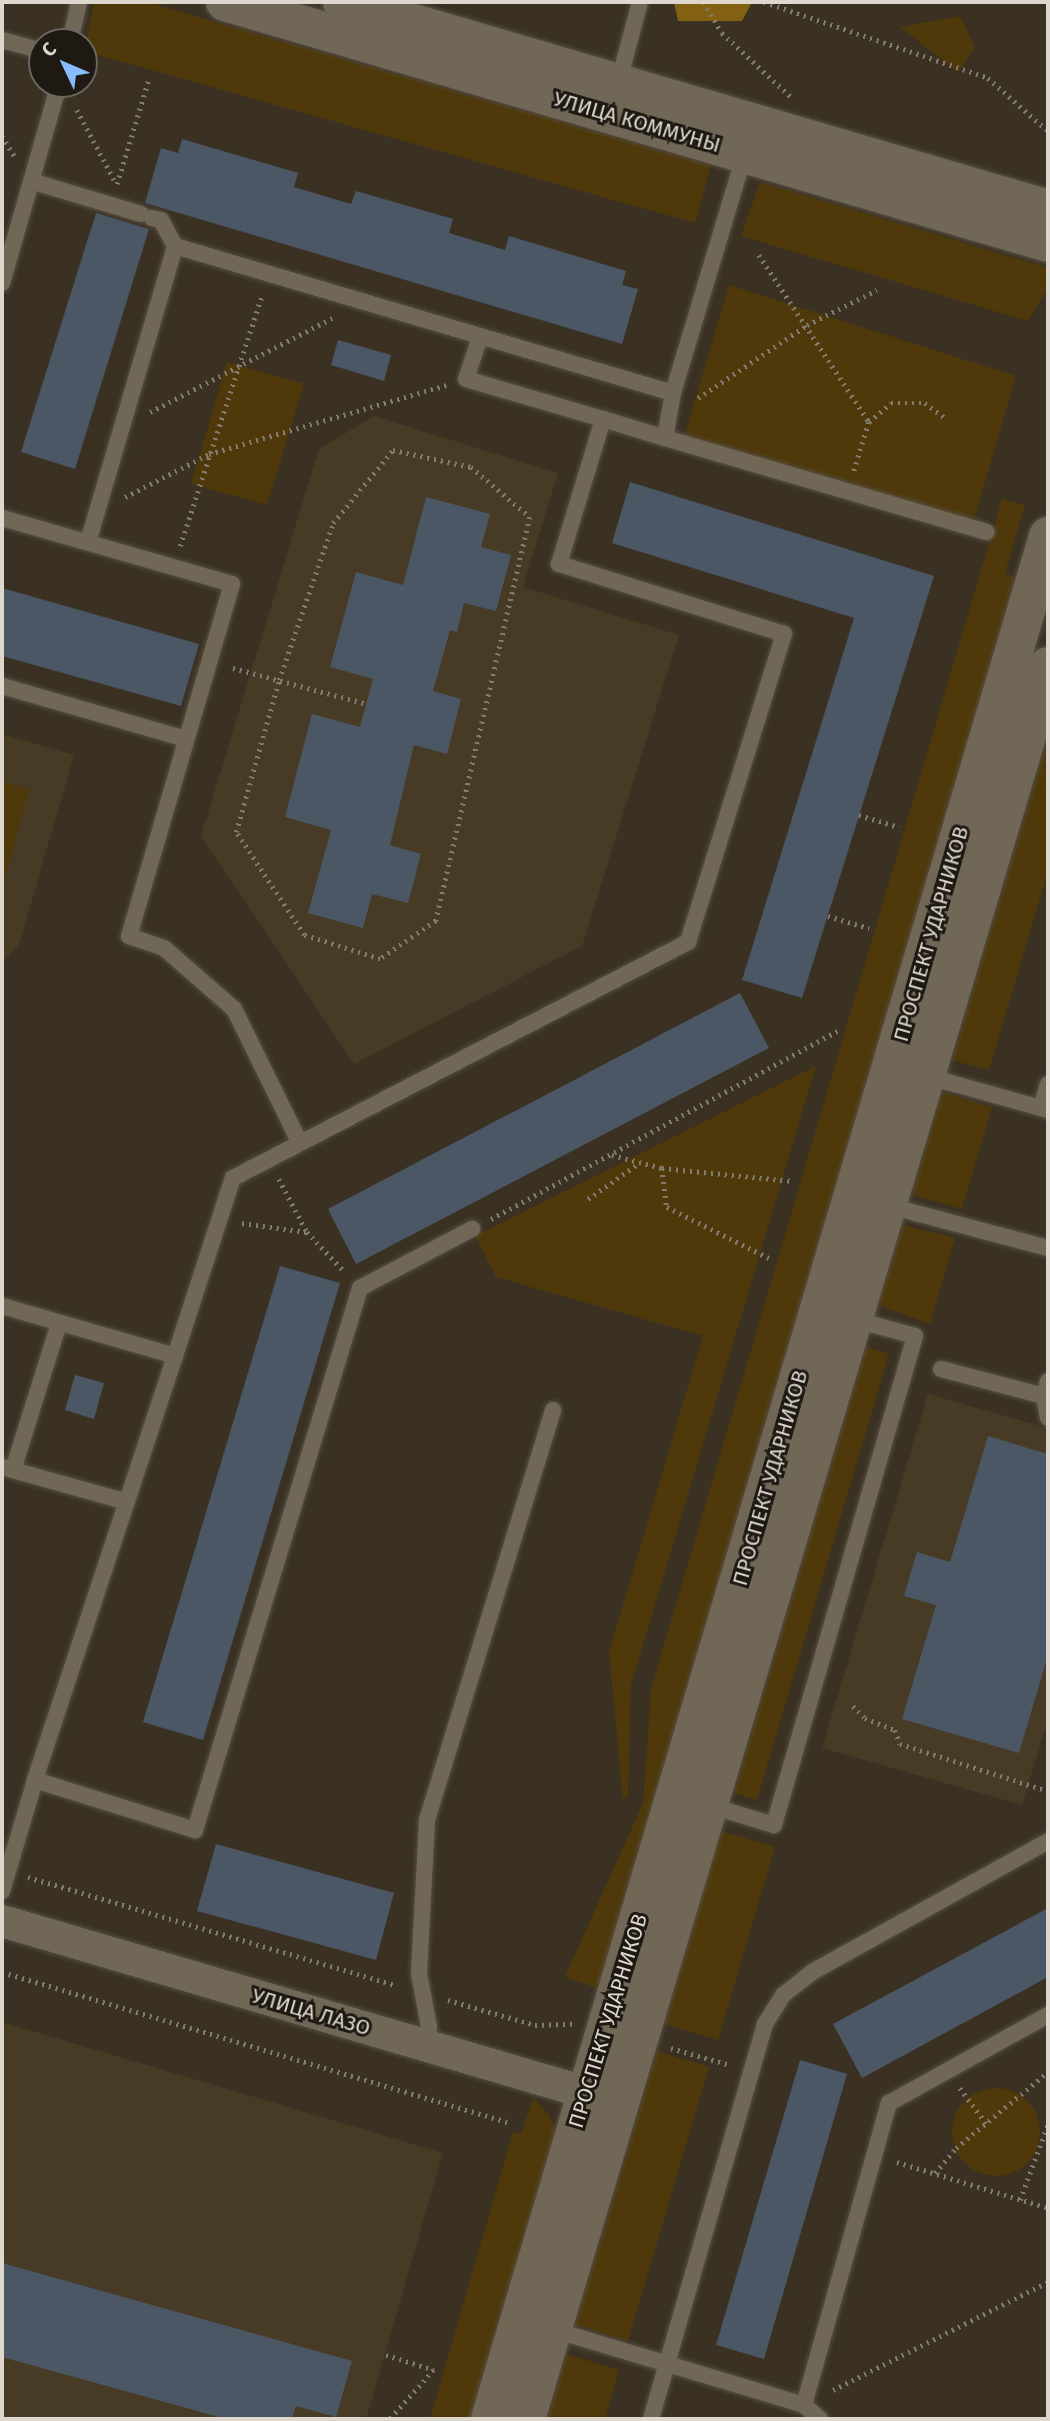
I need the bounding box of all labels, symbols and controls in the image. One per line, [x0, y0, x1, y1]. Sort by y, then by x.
north arrow [28, 28, 98, 98]
text: С [37, 38, 61, 61]
street label: УЛИЦА КОММУНЫ [551, 86, 723, 158]
street label: ПРОСПЕКТ УДАРНИКОВ [888, 823, 974, 1045]
street label: ПРОСПЕКТ УДАРНИКОВ [727, 1367, 813, 1589]
street label: ПРОСПЕКТ УДАРНИКОВ [563, 1911, 653, 2131]
street label: УЛИЦА ЛАЗО [249, 1983, 373, 2041]

